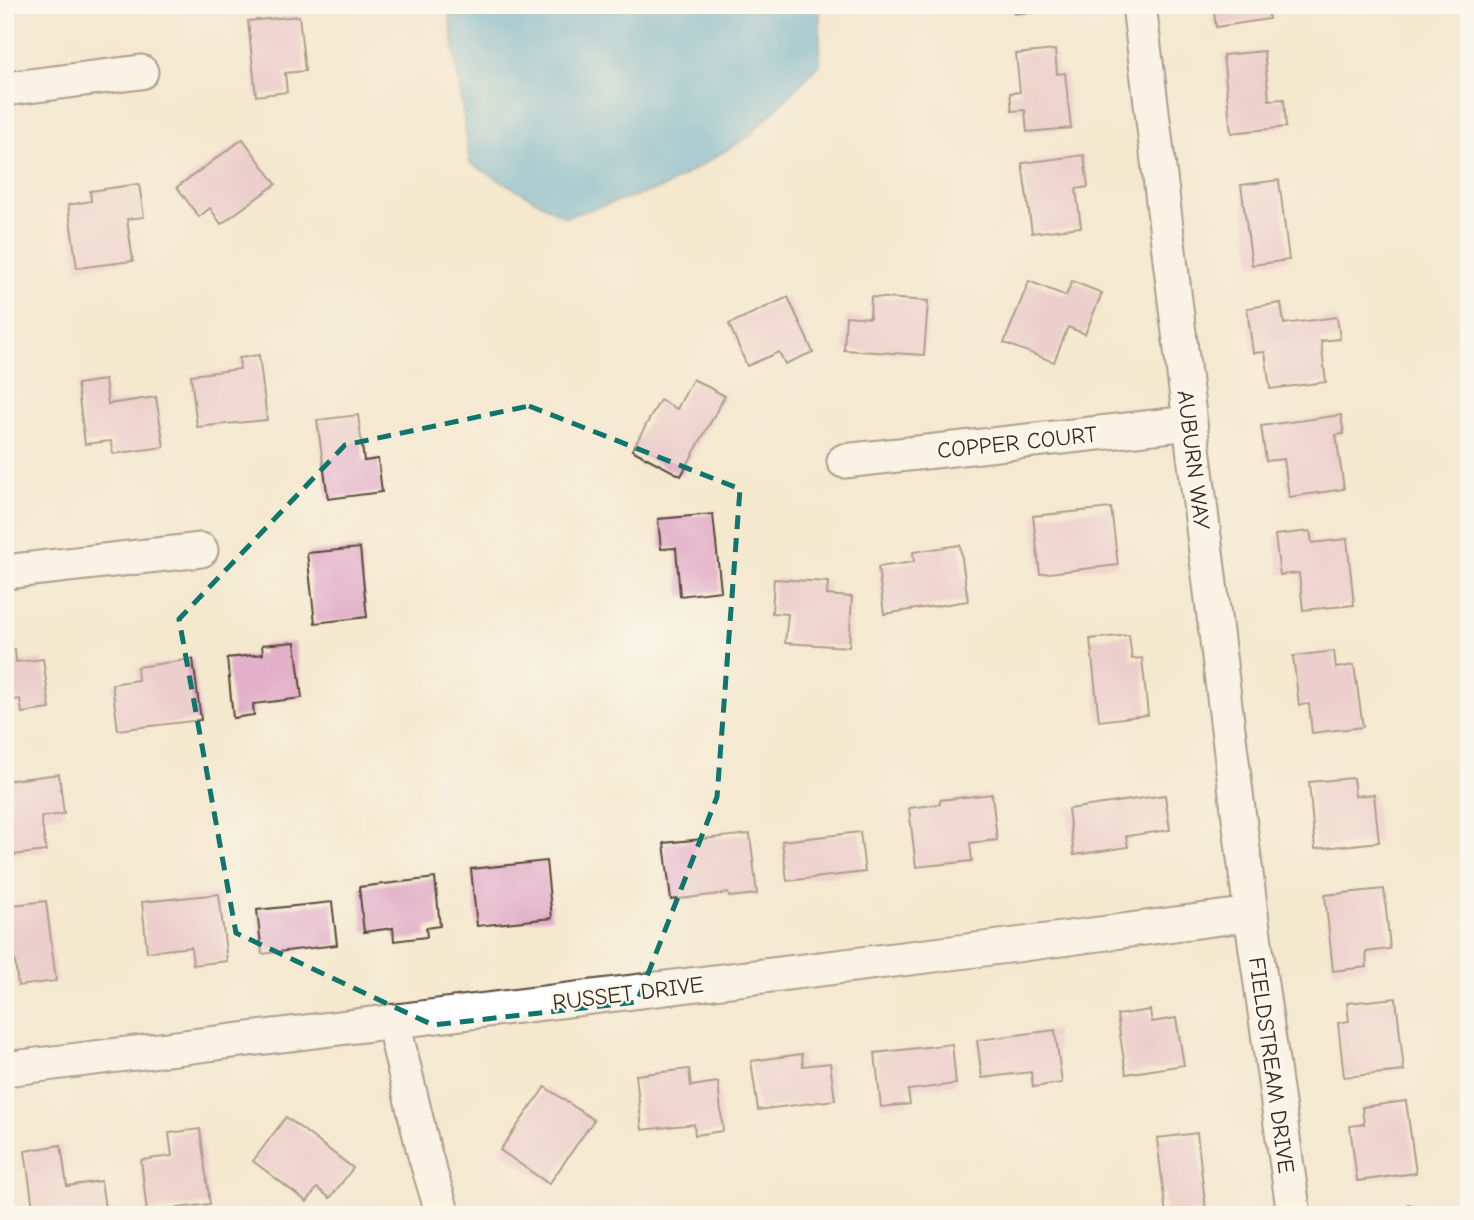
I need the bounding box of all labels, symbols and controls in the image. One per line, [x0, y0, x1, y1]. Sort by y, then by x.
street label: AUBURN WAY [1172, 389, 1215, 532]
street label: COPPER COURT [936, 421, 1098, 464]
street label: FIELDSTREAM DRIVE [1243, 955, 1300, 1175]
street label: RUSSET DRIVE [551, 971, 705, 1016]

